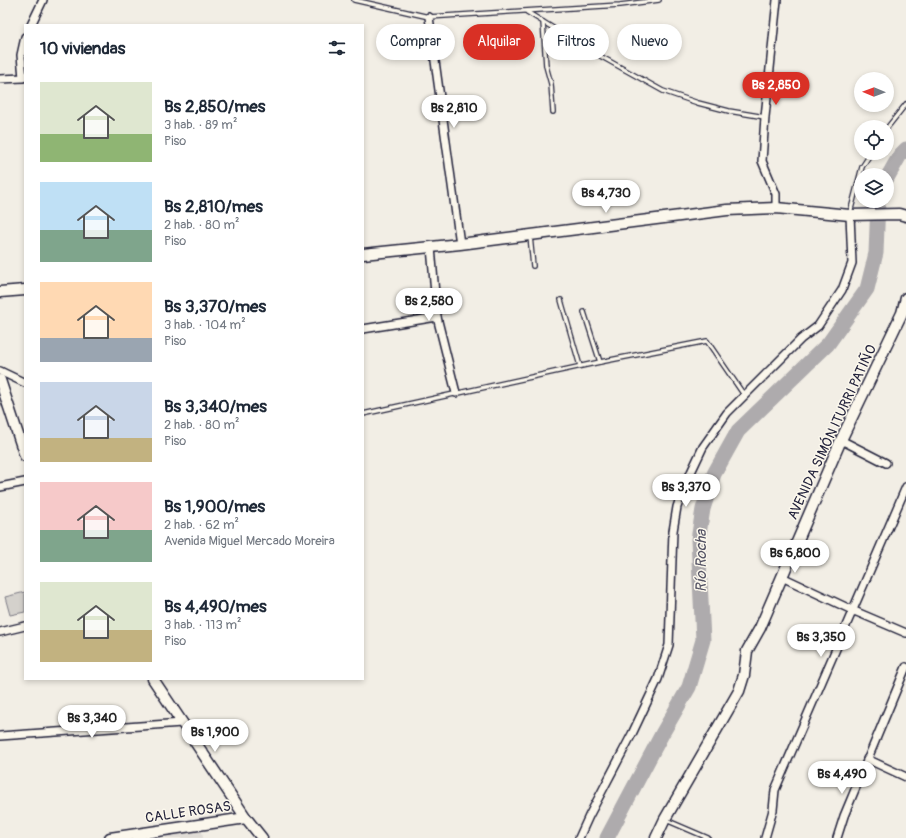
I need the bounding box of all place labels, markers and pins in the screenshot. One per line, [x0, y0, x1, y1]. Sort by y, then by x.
pin: Bs 2,850 [735, 72, 817, 106]
pin: Bs 2,810 [413, 95, 495, 129]
pin: Bs 4,730 [565, 180, 647, 214]
pin: Bs 2,580 [388, 288, 470, 322]
pin: Bs 3,370 [645, 474, 727, 508]
pin: Bs 6,800 [754, 540, 836, 574]
pin: Bs 3,350 [780, 624, 862, 658]
pin: Bs 3,340 [51, 705, 133, 739]
pin: Bs 1,900 [174, 719, 256, 753]
pin: Bs 4,490 [801, 761, 883, 795]

